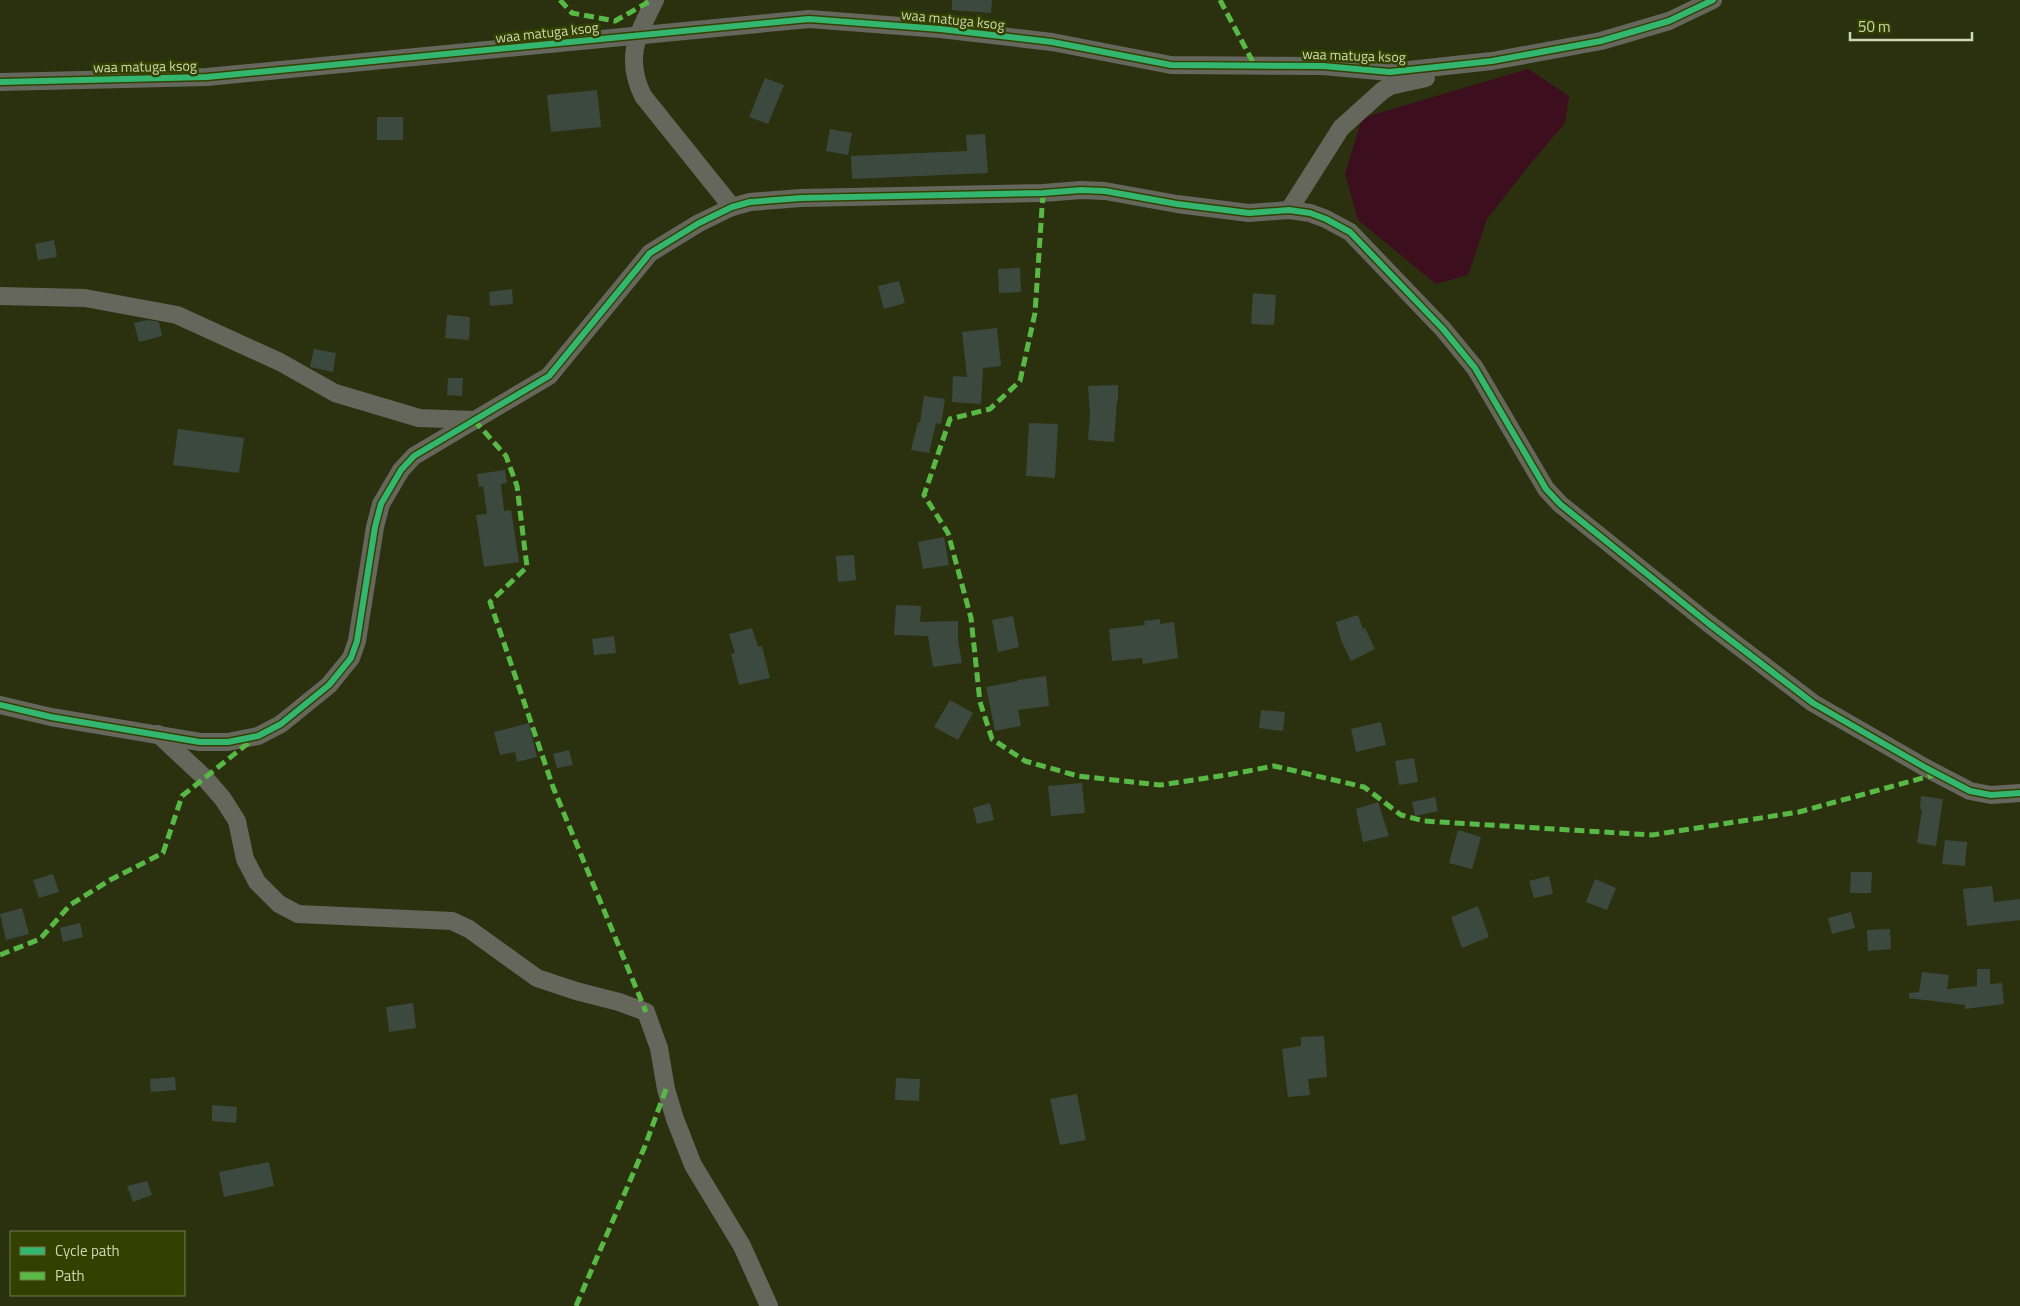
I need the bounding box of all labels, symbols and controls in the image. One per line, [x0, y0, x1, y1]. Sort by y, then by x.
street label: waa matuga ksog [900, 3, 1006, 35]
scale bar [1850, 10, 1972, 42]
text: 50 m [1858, 15, 1891, 38]
street label: waa matuga ksog [494, 16, 600, 48]
street label: waa matuga ksog [1302, 43, 1406, 67]
street label: waa matuga ksog [93, 55, 197, 77]
legend [10, 1231, 185, 1296]
text: Cycle path [55, 1239, 120, 1262]
text: Path [55, 1264, 85, 1287]

